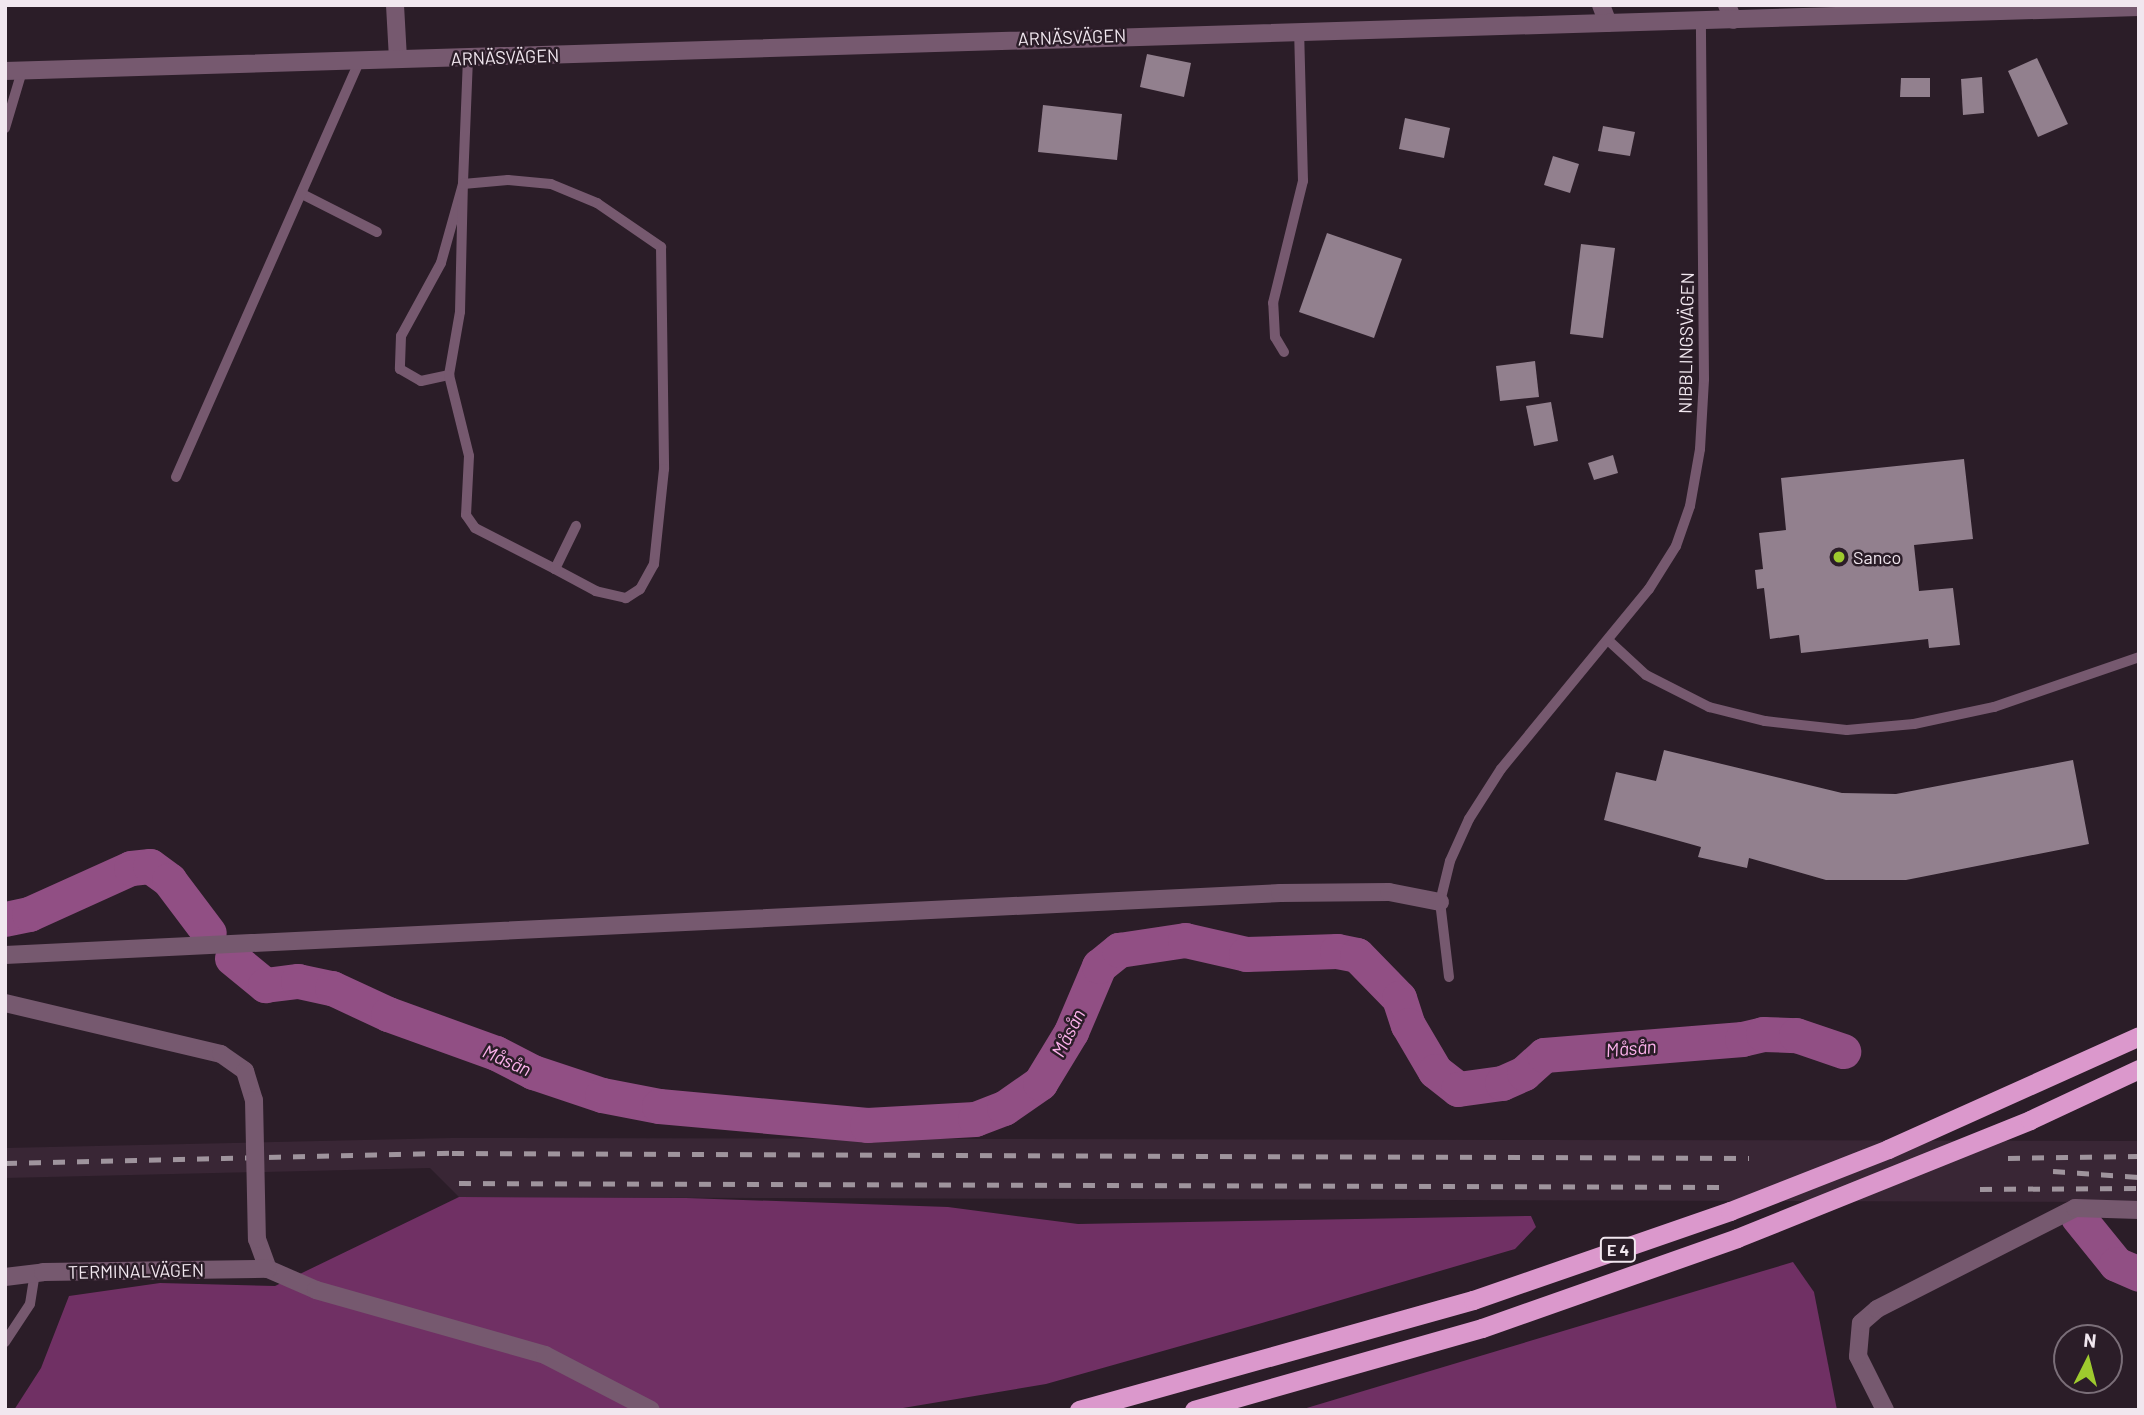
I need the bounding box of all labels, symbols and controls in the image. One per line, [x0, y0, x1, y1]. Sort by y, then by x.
street label: ARNÄSVÄGEN [1017, 24, 1127, 50]
street label: ARNÄSVÄGEN [450, 44, 560, 70]
street label: NIBBLINGSVÄGEN [1674, 272, 1698, 414]
place label: Sanco [1853, 546, 1901, 568]
marker: Sanco [1831, 549, 1847, 565]
water label: Måsån [1046, 1005, 1090, 1061]
water label: Måsån [1605, 1034, 1657, 1062]
water label: Måsån [479, 1039, 535, 1081]
road number: E 4 [1599, 1238, 1637, 1262]
street label: TERMINALVÄGEN [68, 1259, 204, 1283]
north arrow [2053, 1324, 2123, 1394]
text: N [2083, 1328, 2098, 1352]

